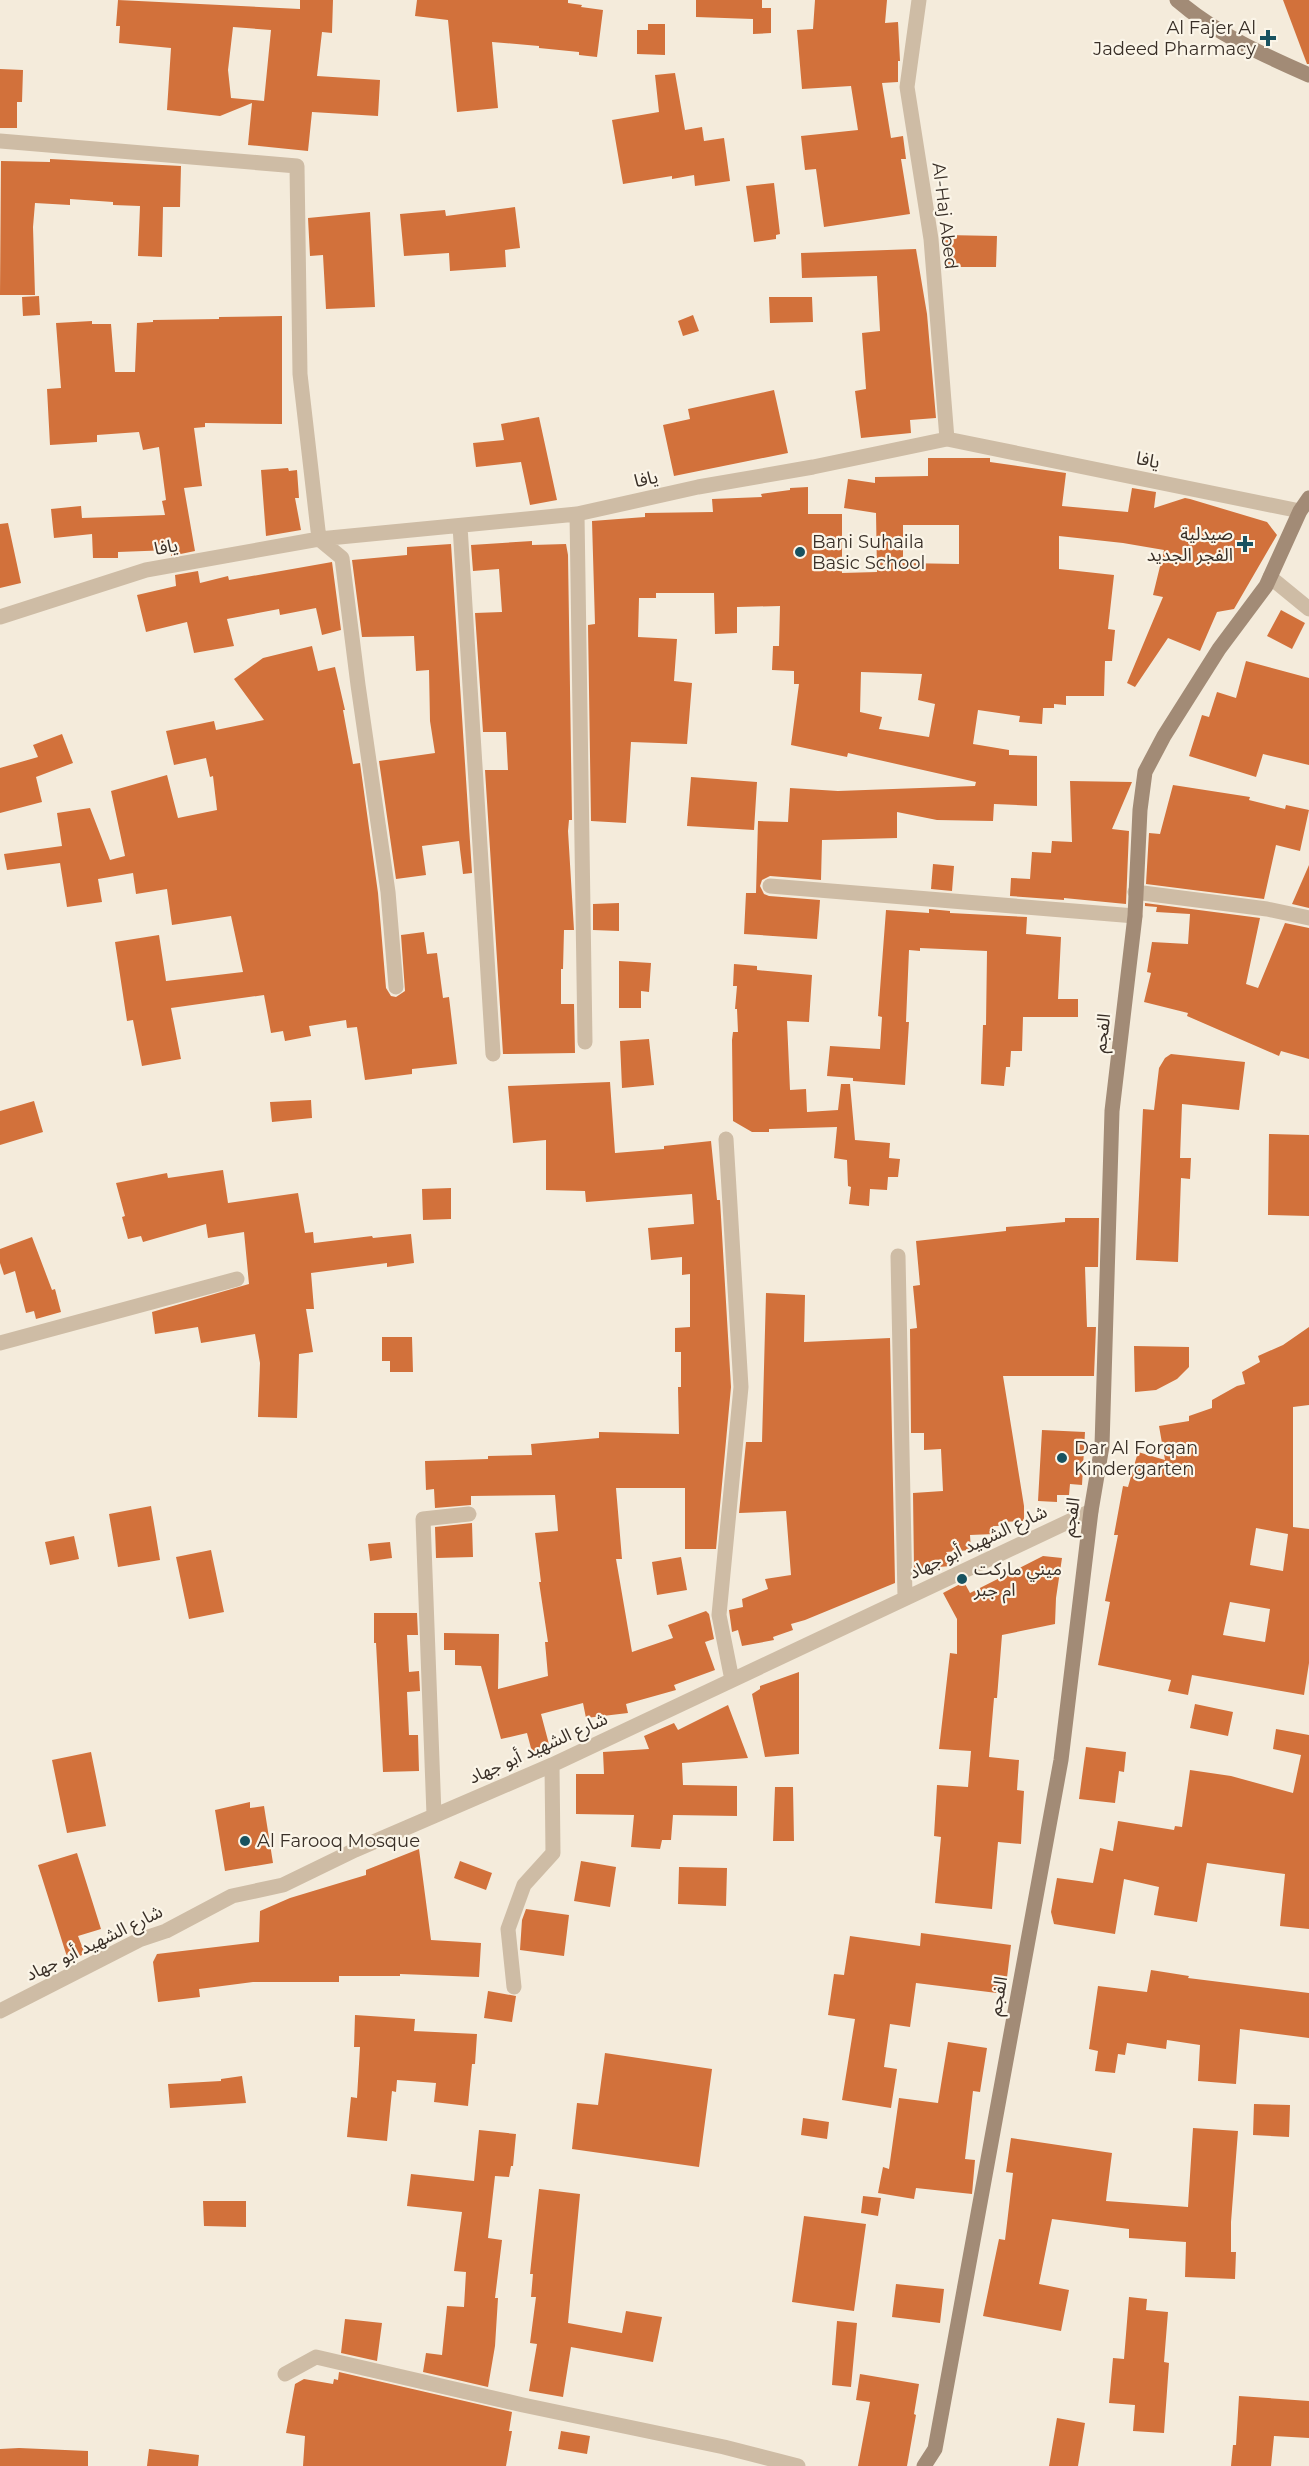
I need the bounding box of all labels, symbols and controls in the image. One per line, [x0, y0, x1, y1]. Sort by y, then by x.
place label: Al Fajer Al Jadeed Pharmacy [1092, 17, 1256, 60]
marker: Al Fajer Al Jadeed Pharmacy [1261, 31, 1275, 45]
street label: Al-Haj Abed [928, 161, 962, 271]
street label: يافا [1134, 447, 1162, 473]
street label: يافا [632, 466, 660, 492]
place label: صيدلية الفجر الجديد [1147, 523, 1233, 566]
place label: Bani Suhaila Basic School [812, 531, 925, 574]
street label: يافا [152, 534, 180, 560]
marker: صيدلية الفجر الجديد [1238, 537, 1252, 551]
marker: Bani Suhaila Basic School [793, 545, 807, 559]
street label: الفجم [1089, 1012, 1117, 1054]
place label: Dar Al Forqan Kindergarten [1074, 1437, 1198, 1480]
marker: Dar Al Forqan Kindergarten [1055, 1451, 1069, 1465]
street label: الفجم [1057, 1496, 1087, 1538]
street label: شارع الشهيد أبو جهاد [905, 1500, 1052, 1586]
place label: ميني ماركت ام جبر [973, 1558, 1062, 1604]
marker: ميني ماركت ام جبر [955, 1572, 969, 1586]
street label: شارع الشهيد أبو جهاد [465, 1707, 612, 1791]
place label: Al Farooq Mosque [257, 1830, 420, 1852]
marker: Al Farooq Mosque [238, 1834, 252, 1848]
street label: شارع الشهيد أبو جهاد [22, 1900, 168, 1988]
street label: الفجم [984, 1975, 1014, 2018]

